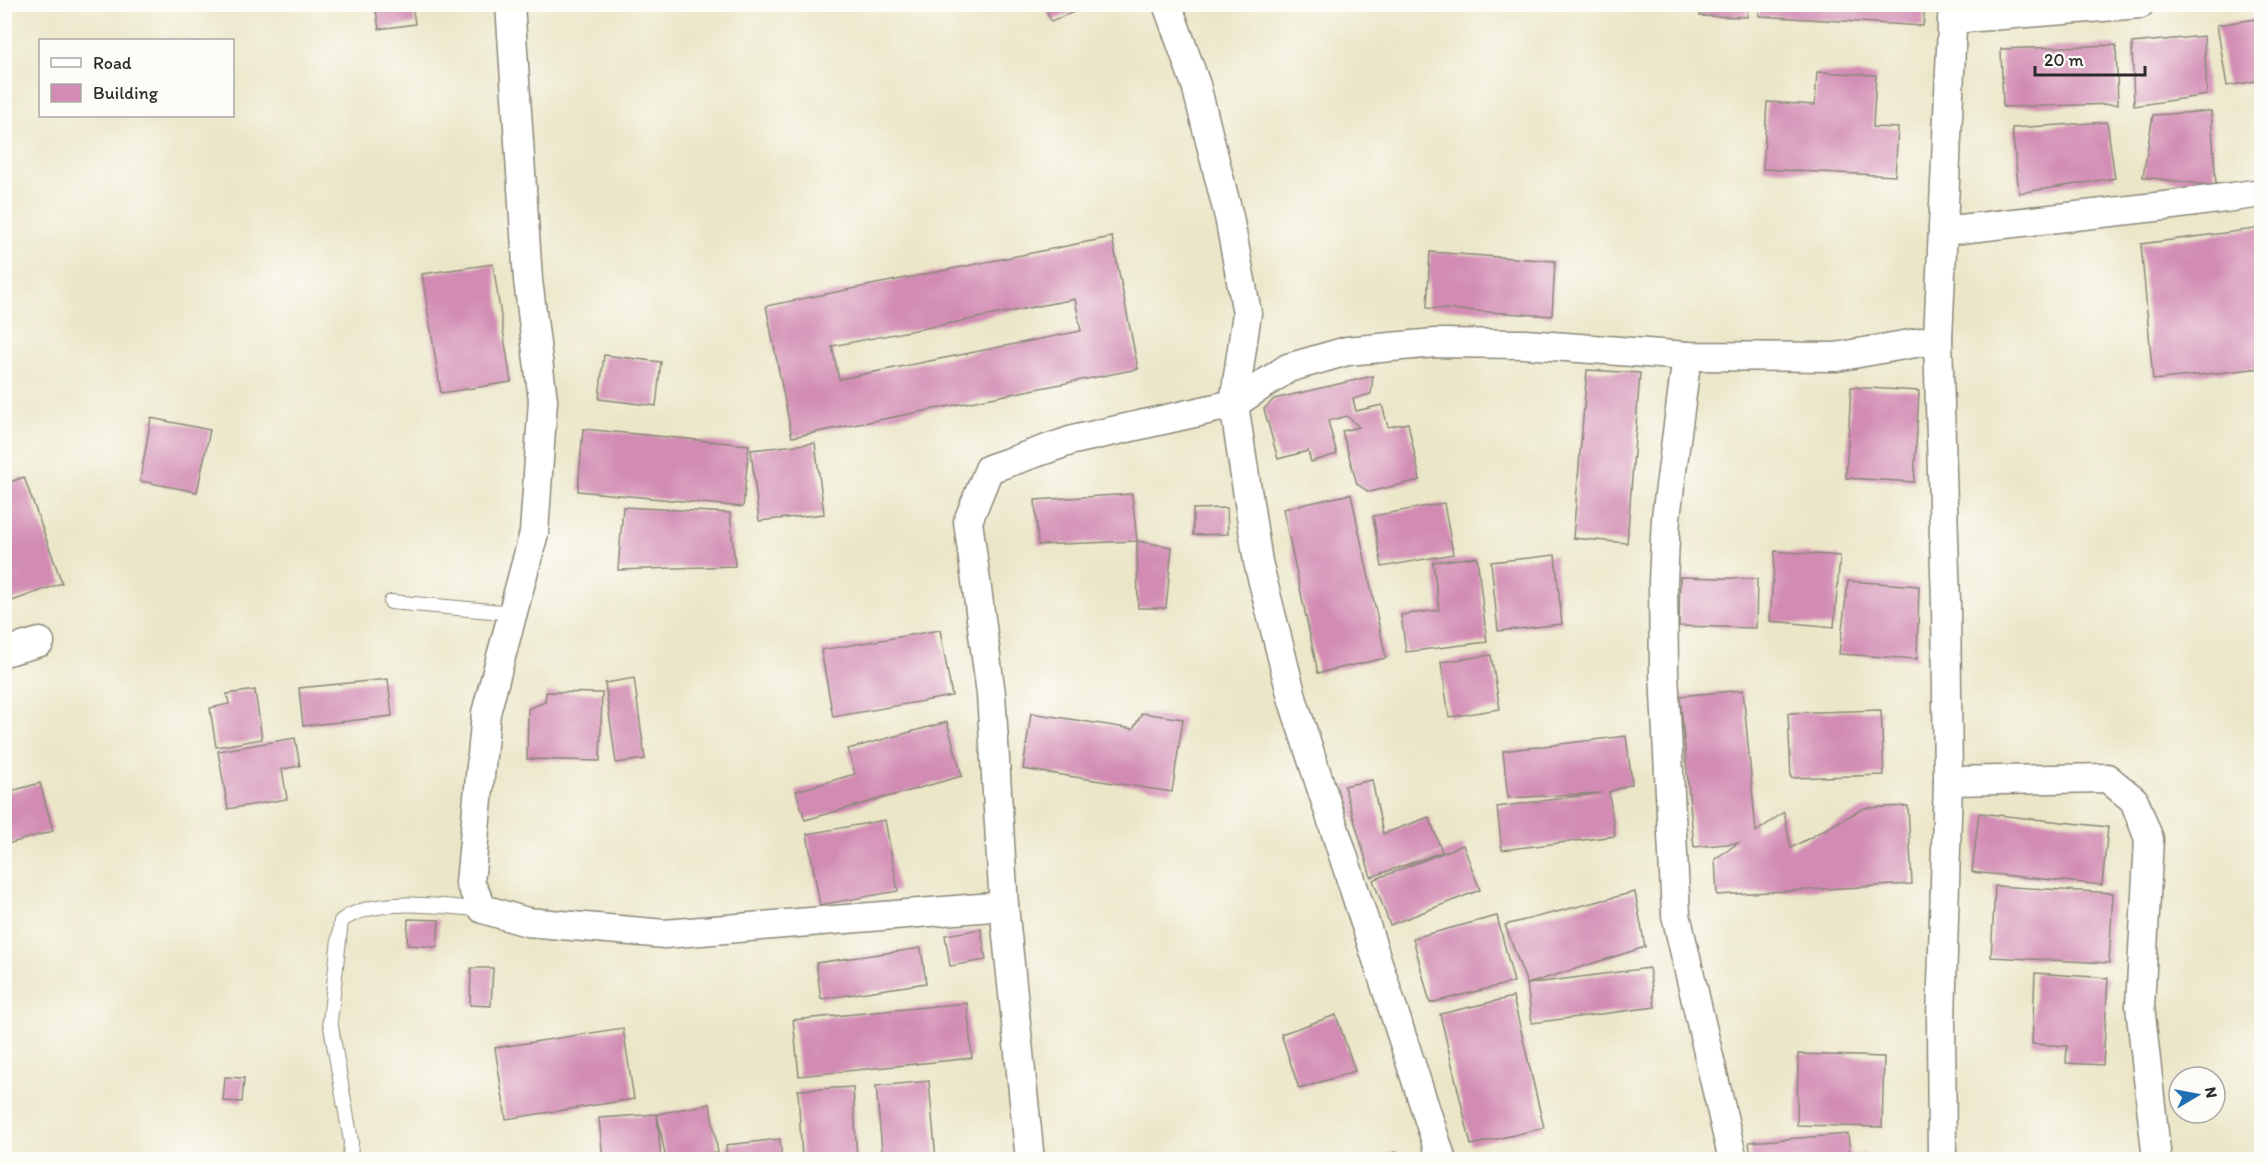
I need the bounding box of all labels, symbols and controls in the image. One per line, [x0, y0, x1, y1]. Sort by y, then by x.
legend [39, 39, 234, 117]
scale bar [2035, 39, 2144, 77]
text: 20 m [2044, 49, 2084, 71]
text: Road [93, 52, 132, 74]
text: Building [93, 82, 159, 104]
north arrow [2167, 1065, 2227, 1125]
text: N [2201, 1086, 2222, 1099]

